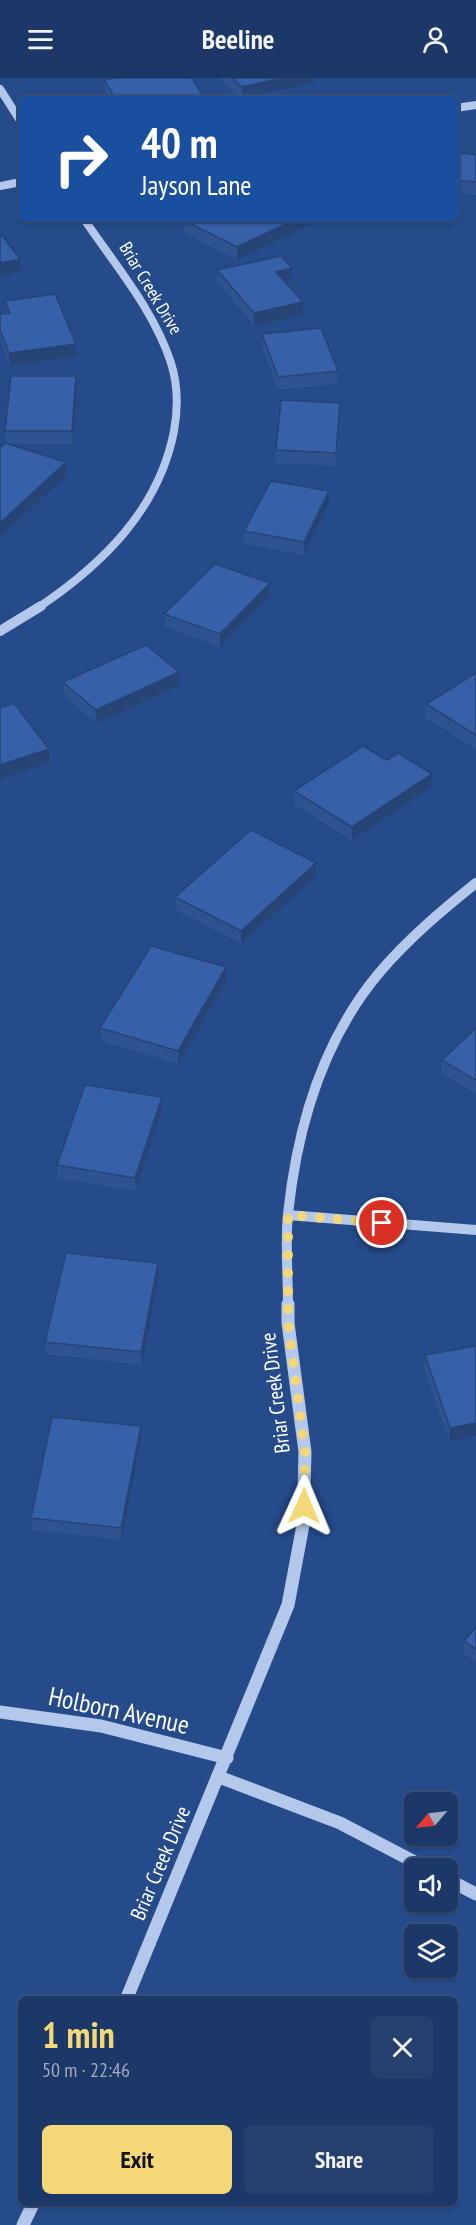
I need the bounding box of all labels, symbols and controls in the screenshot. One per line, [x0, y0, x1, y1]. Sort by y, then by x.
text: Beeline [202, 22, 274, 56]
icon: menu [24, 23, 57, 56]
icon: person [419, 23, 452, 56]
text: 40 m [141, 115, 218, 170]
icon: right [42, 120, 120, 198]
text: Jayson Lane [141, 168, 251, 202]
street label: Briar Creek Drive [114, 237, 188, 339]
pin [356, 1197, 407, 1248]
icon: arrive [365, 1206, 398, 1239]
street label: Briar Creek Drive [254, 1331, 296, 1455]
position arrow [272, 1474, 336, 1538]
street label: Holborn Avenue [46, 1679, 192, 1741]
north arrow [404, 1792, 458, 1846]
map controls [404, 1792, 458, 1978]
street label: Briar Creek Drive [124, 1802, 196, 1924]
button: sound [404, 1858, 458, 1912]
button: layers [404, 1924, 458, 1978]
text: 1 min [42, 2011, 115, 2058]
button: close [371, 2016, 434, 2079]
text: 50 m · 22:46 [42, 2057, 130, 2083]
button: Exit [42, 2125, 232, 2194]
button: Share [244, 2125, 434, 2194]

